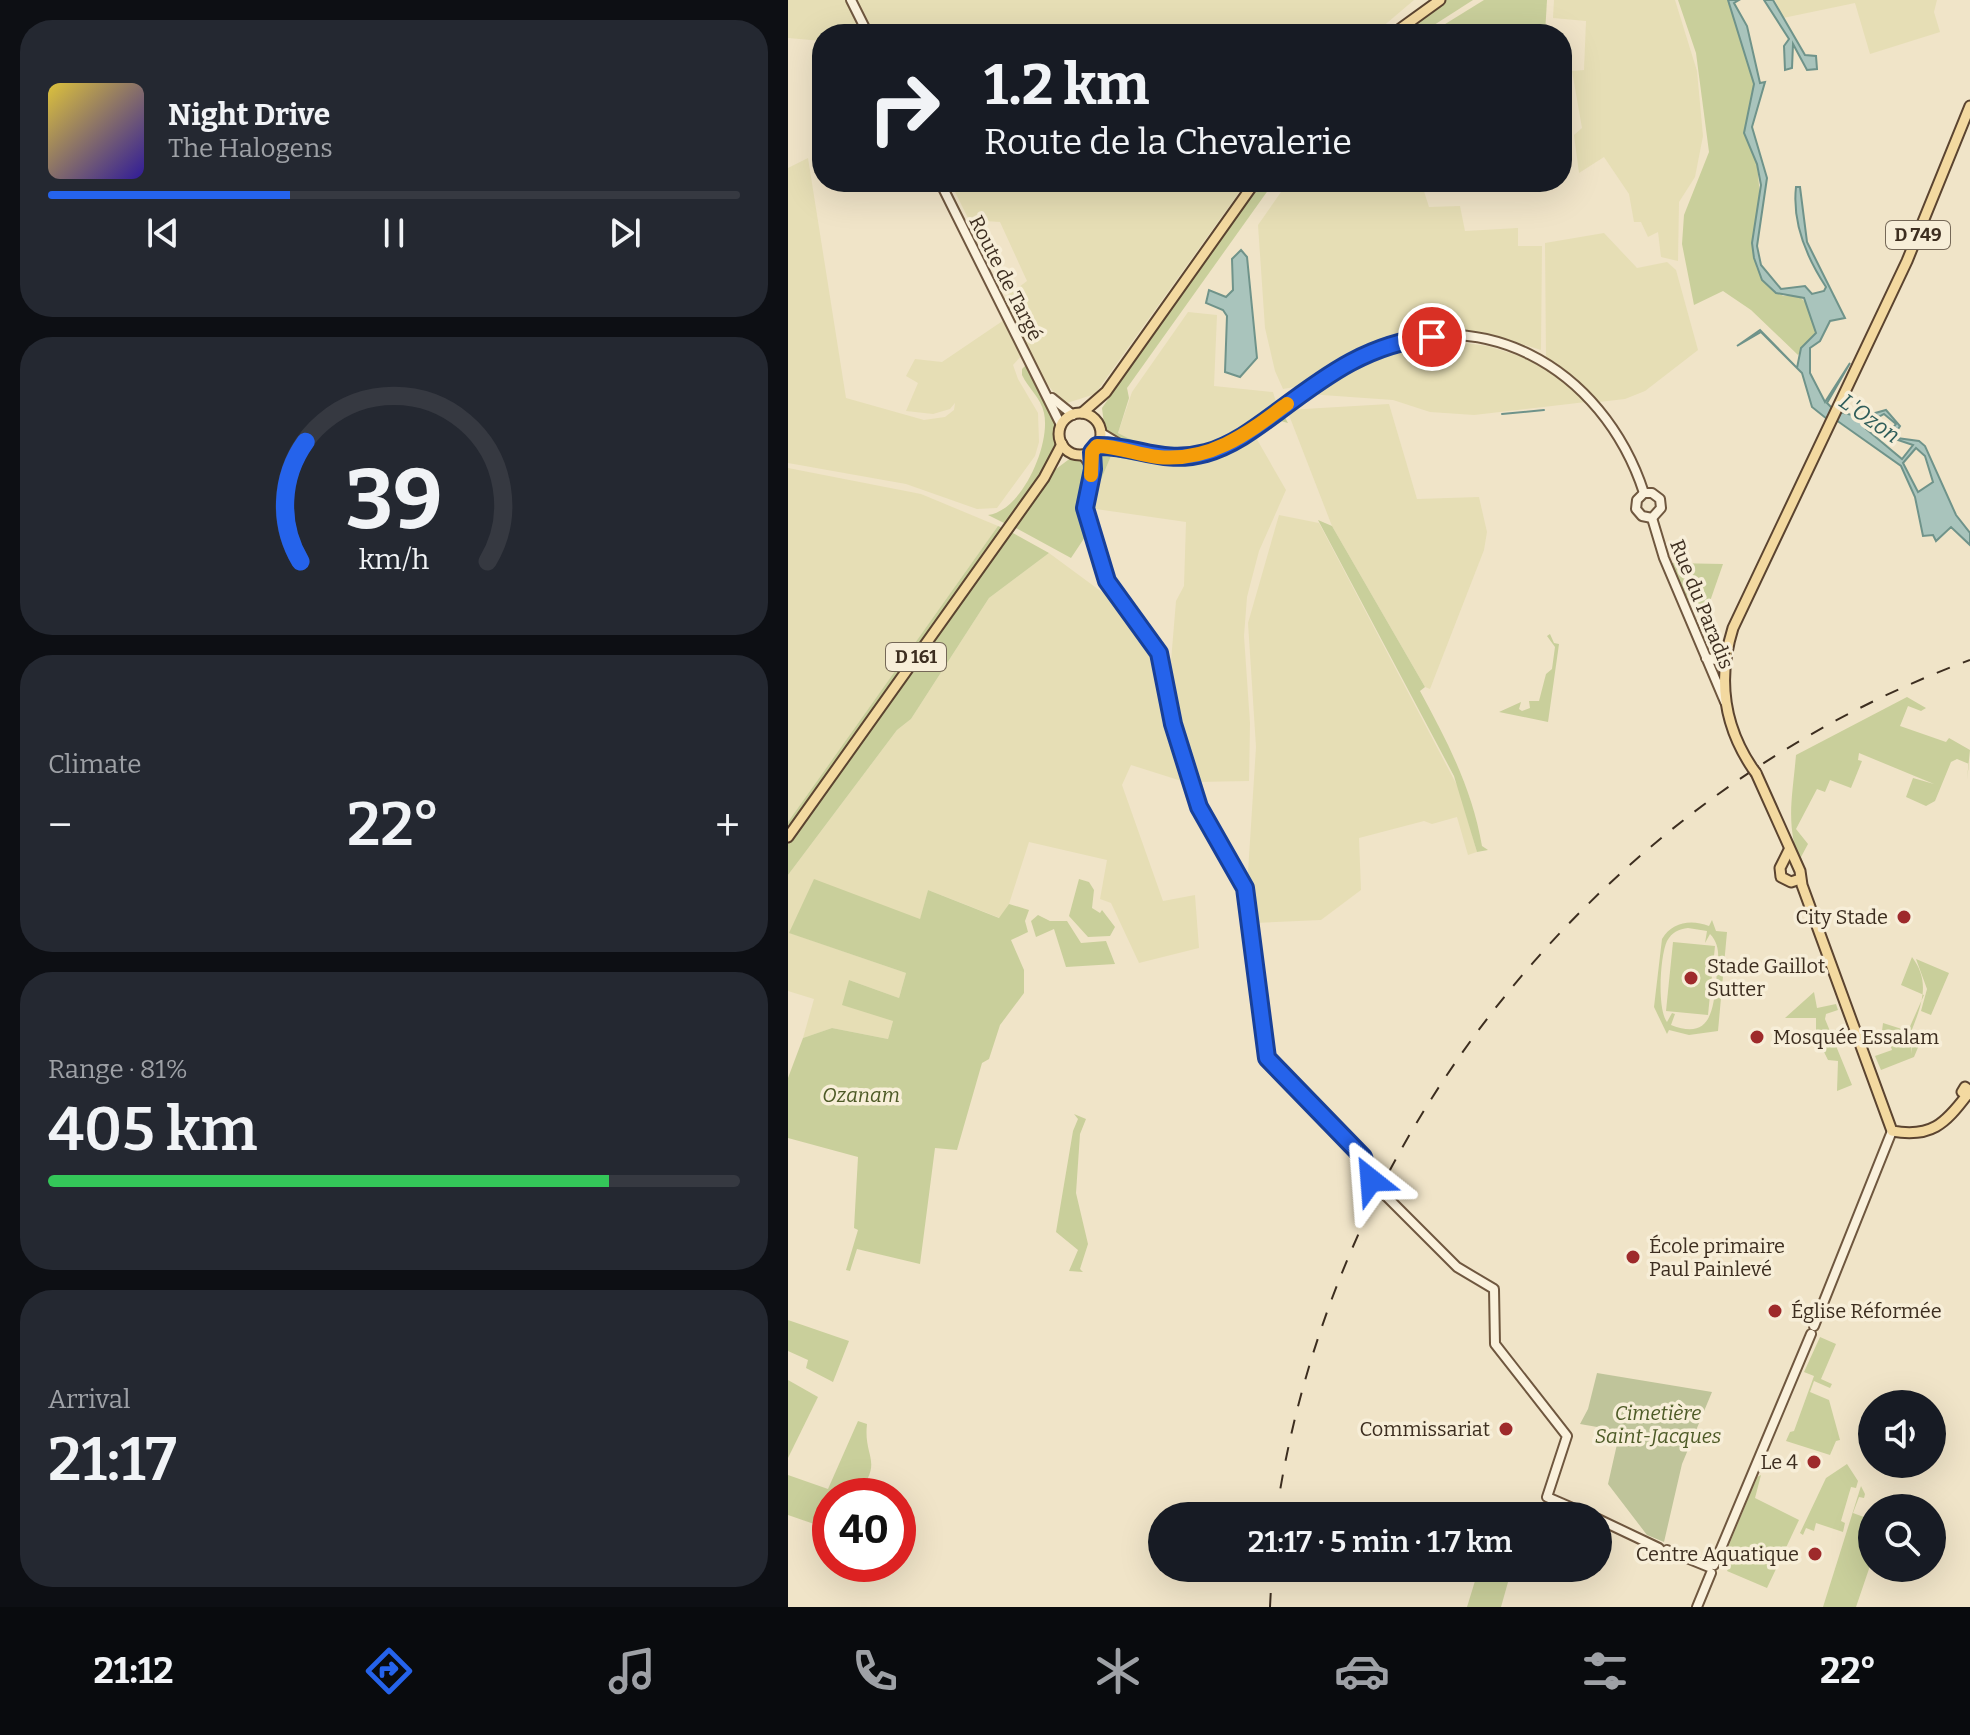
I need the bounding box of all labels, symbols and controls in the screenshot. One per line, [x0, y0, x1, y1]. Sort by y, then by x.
text: 1.2 km [984, 52, 1149, 119]
icon: right [852, 56, 956, 160]
text: Night Drive [168, 97, 330, 133]
text: Route de la Chevalerie [984, 120, 1352, 164]
text: The Halogens [168, 133, 333, 164]
icon: previous [141, 211, 185, 255]
icon: pause [372, 211, 416, 255]
icon: next [603, 211, 647, 255]
street label: Route de Targé [964, 211, 1048, 345]
road number: D 749 [1886, 221, 1950, 249]
pin [1398, 303, 1466, 371]
icon: arrive [1410, 315, 1454, 359]
water label: L'Ozon [1834, 388, 1905, 449]
text: 39 [345, 450, 443, 550]
street label: Rue du Paradis [1665, 536, 1739, 672]
text: km/h [359, 542, 430, 577]
road number: D 161 [886, 643, 946, 671]
text: Climate [48, 749, 142, 780]
text: 22° [347, 789, 440, 861]
text: − [48, 799, 72, 852]
text: + [715, 799, 740, 852]
place label: City Stade [1796, 905, 1888, 929]
marker: City Stade [1895, 908, 1913, 926]
place label: Stade Gaillot Sutter [1707, 954, 1825, 1001]
marker: Stade Gaillot Sutter [1682, 969, 1700, 987]
place label: Mosquée Essalam [1773, 1025, 1939, 1049]
marker: Mosquée Essalam [1748, 1028, 1766, 1046]
text: Range · 81% [48, 1054, 188, 1085]
park label: Ozanam [822, 1083, 900, 1107]
text: 405 km [48, 1094, 258, 1166]
position arrow [1329, 1138, 1413, 1222]
place label: École primaire Paul Painlevé [1649, 1234, 1785, 1281]
marker: École primaire Paul Painlevé [1624, 1248, 1642, 1266]
place label: Église Réformée [1791, 1299, 1942, 1323]
marker: Église Réformée [1766, 1302, 1784, 1320]
text: Arrival [48, 1384, 130, 1415]
map controls [1858, 1390, 1946, 1582]
button: sound [1858, 1390, 1946, 1478]
park label: Cimetière Saint-Jacques [1595, 1401, 1721, 1448]
place label: Commissariat [1360, 1417, 1490, 1441]
marker: Commissariat [1497, 1420, 1515, 1438]
text: 21:17 [48, 1424, 177, 1496]
place label: Le 4 [1761, 1450, 1798, 1474]
marker: Le 4 [1805, 1453, 1823, 1471]
speed limit sign: 40 [812, 1478, 916, 1582]
button: search [1858, 1494, 1946, 1582]
text: 21:17 · 5 min · 1.7 km [1248, 1524, 1512, 1560]
place label: Centre Aquatique [1636, 1542, 1799, 1566]
marker: Centre Aquatique [1806, 1545, 1824, 1563]
icon: directions [361, 1643, 417, 1699]
icon: music [604, 1643, 660, 1699]
icon: phone [847, 1643, 903, 1699]
icon: climate [1090, 1643, 1146, 1699]
icon: car [1334, 1643, 1390, 1699]
icon: filters [1577, 1643, 1633, 1699]
text: 21:12 [94, 1649, 174, 1693]
text: 22° [1820, 1649, 1876, 1693]

